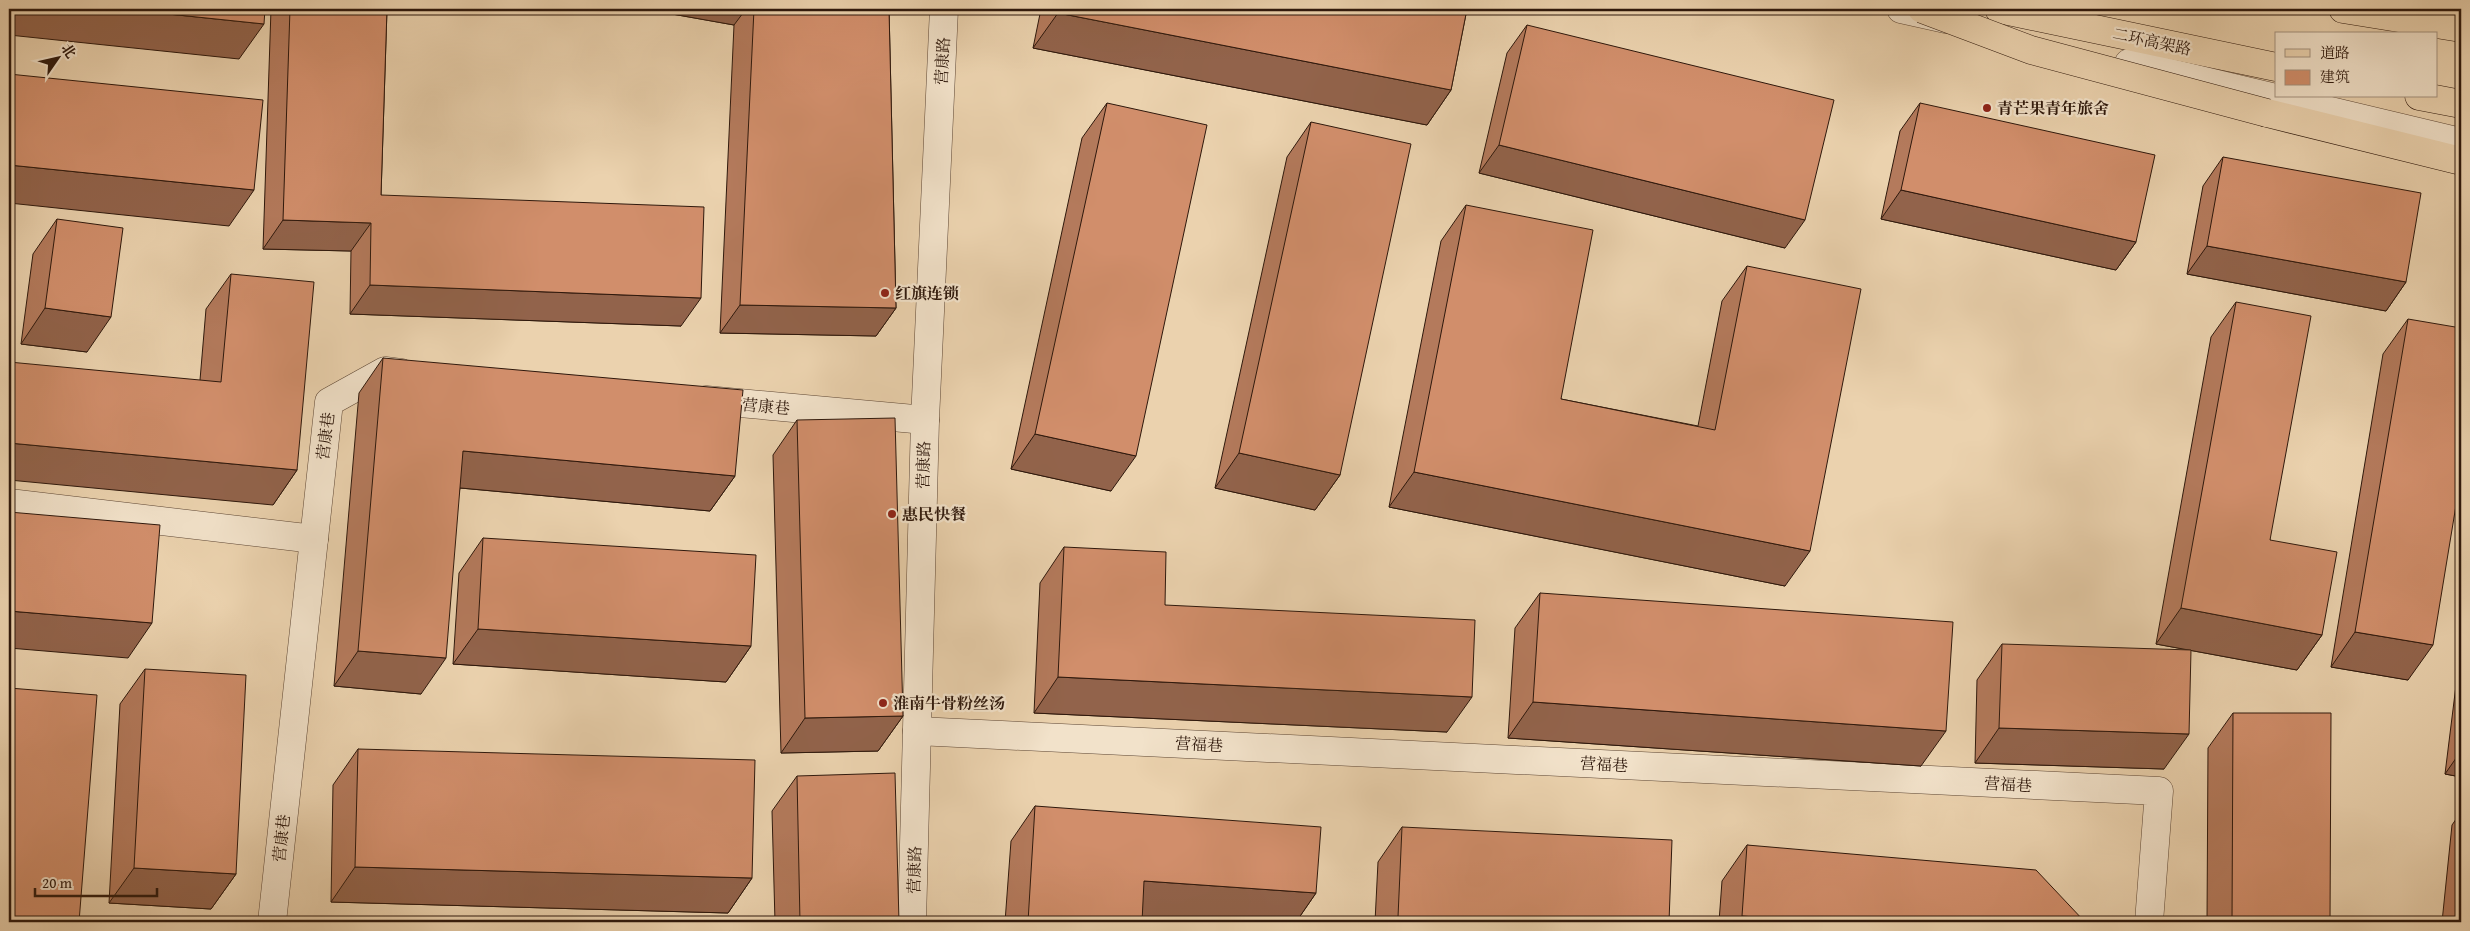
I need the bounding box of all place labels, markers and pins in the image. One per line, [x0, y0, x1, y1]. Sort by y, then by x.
place label: 青芒果青年旅舍 [1997, 96, 2109, 120]
marker: 青芒果青年旅舍 [1981, 102, 1993, 114]
place label: 红旗连锁 [895, 281, 959, 305]
marker: 红旗连锁 [879, 287, 891, 299]
place label: 惠民快餐 [902, 502, 966, 526]
marker: 惠民快餐 [886, 508, 898, 520]
place label: 淮南牛骨粉丝汤 [893, 691, 1005, 715]
marker: 淮南牛骨粉丝汤 [877, 697, 889, 709]

